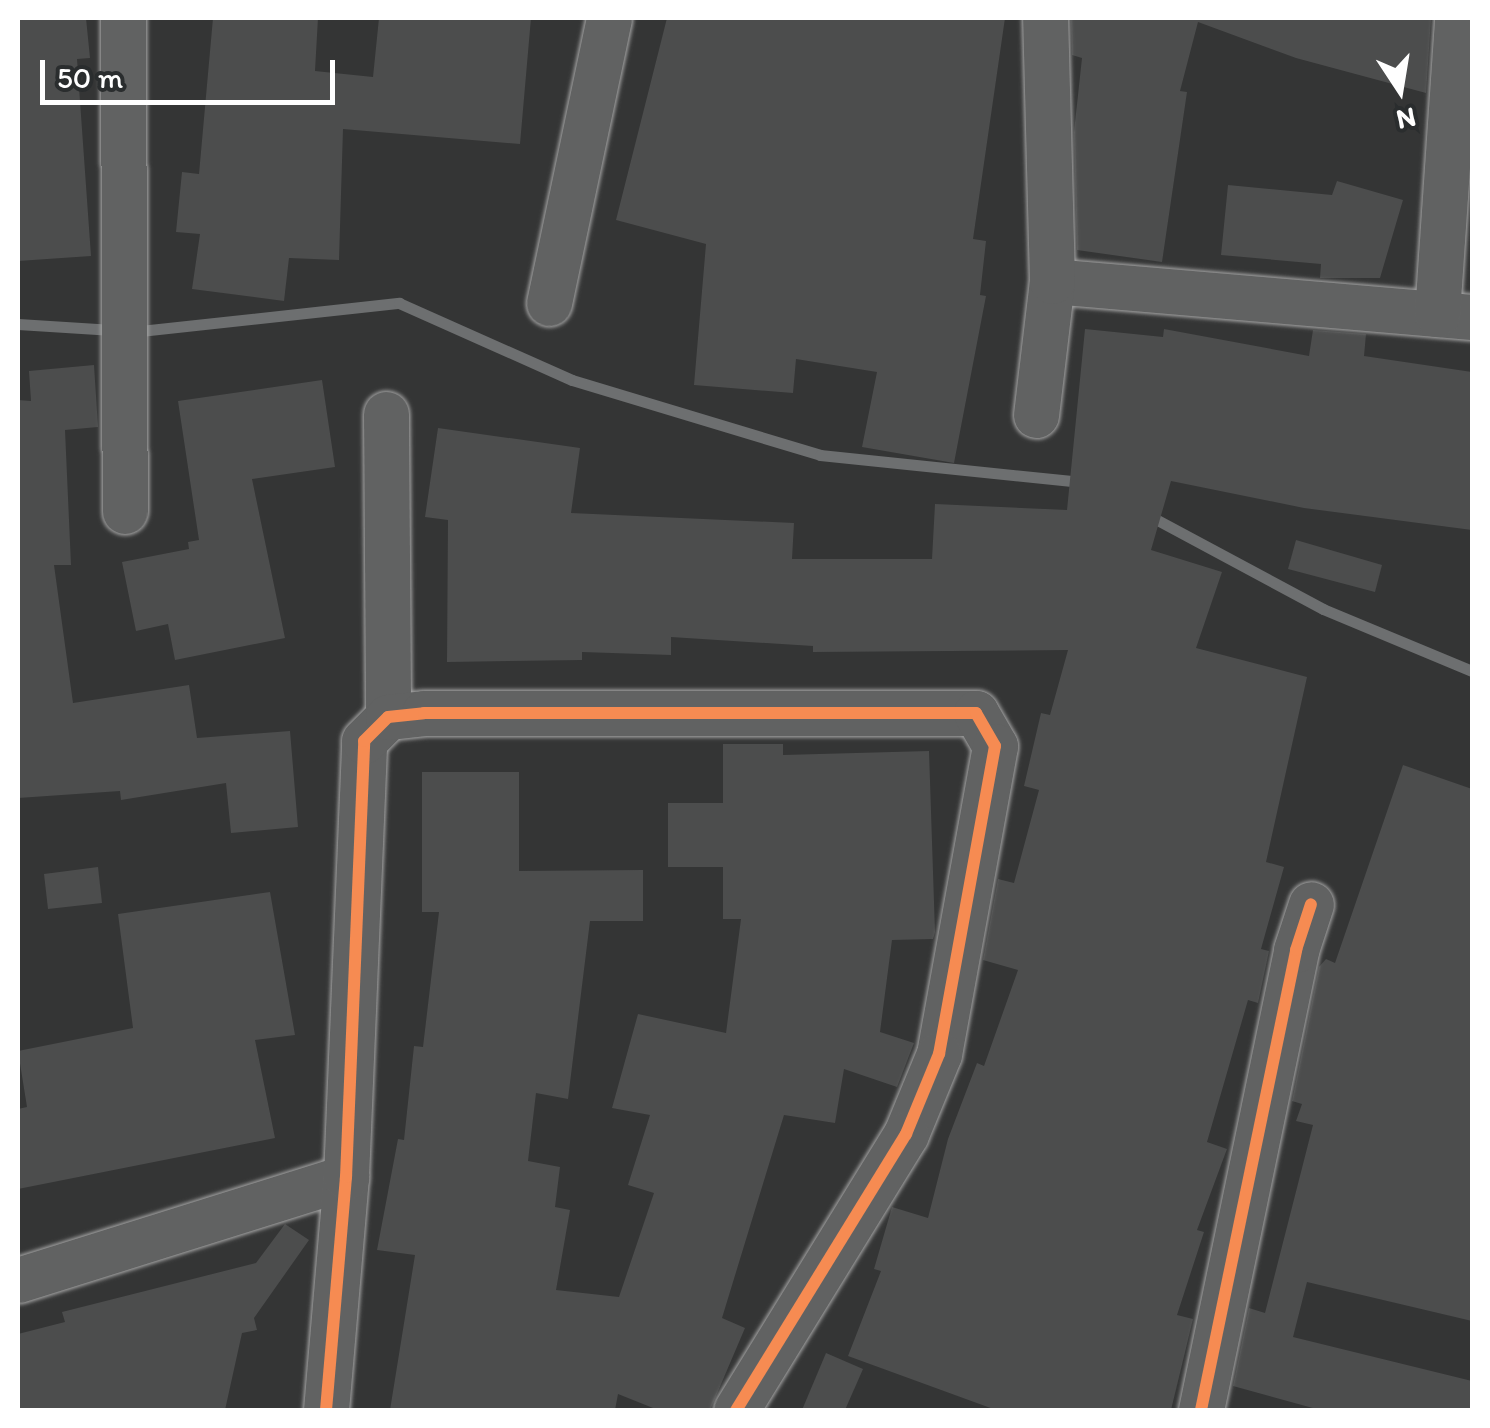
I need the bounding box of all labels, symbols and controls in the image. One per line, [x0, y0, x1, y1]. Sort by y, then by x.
scale bar [45, 40, 340, 102]
north arrow [1350, 40, 1450, 140]
text: 50 m [57, 59, 123, 96]
text: N [1393, 101, 1419, 138]

